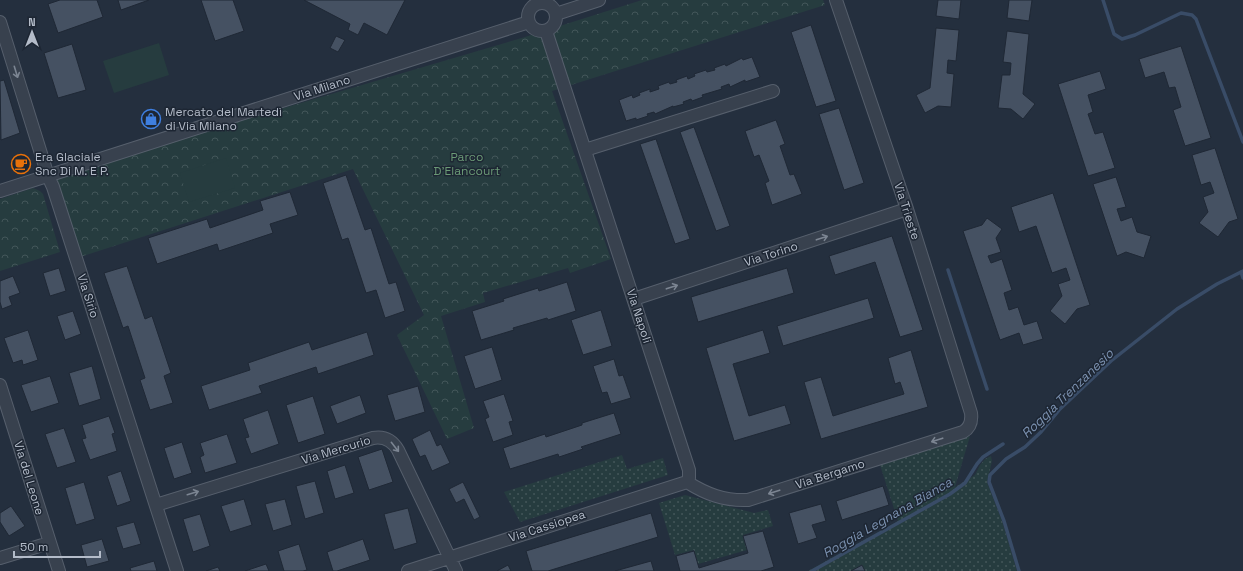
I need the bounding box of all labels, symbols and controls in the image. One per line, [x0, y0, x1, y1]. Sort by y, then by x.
north arrow [12, 12, 52, 52]
text: N [28, 15, 36, 29]
one-way arrow [13, 66, 20, 79]
street label: Via Milano [292, 71, 352, 105]
place label: Mercato del Martedì di Via Milano [165, 104, 282, 134]
shop icon: Mercato del Martedì di Via Milano [140, 108, 162, 130]
place label: Era Glaciale Snc Di M. E P. [35, 149, 109, 179]
park label: Parco D'Elancourt [434, 149, 500, 179]
cafe icon: Era Glaciale Snc Di M. E P. [10, 153, 32, 175]
street label: Via Trieste [890, 180, 924, 242]
one-way arrow [815, 233, 827, 241]
street label: Via Torino [742, 238, 800, 270]
street label: Via Sirio [73, 272, 103, 320]
one-way arrow [665, 283, 678, 290]
street label: Via Napoli [623, 287, 655, 345]
water label: Roggia Trenzanesio [1018, 344, 1118, 442]
street label: Via Mercurio [299, 432, 373, 468]
one-way arrow [931, 437, 944, 444]
street label: Via del Leone [10, 439, 48, 517]
one-way arrow [391, 441, 399, 452]
street label: Via Bergamo [793, 455, 867, 493]
water label: Roggia Legnana Bianca [819, 473, 955, 561]
one-way arrow [186, 489, 199, 496]
one-way arrow [767, 489, 780, 496]
street label: Via Cassiopea [507, 506, 587, 546]
scale bar [14, 533, 100, 559]
text: 50 m [20, 539, 48, 555]

